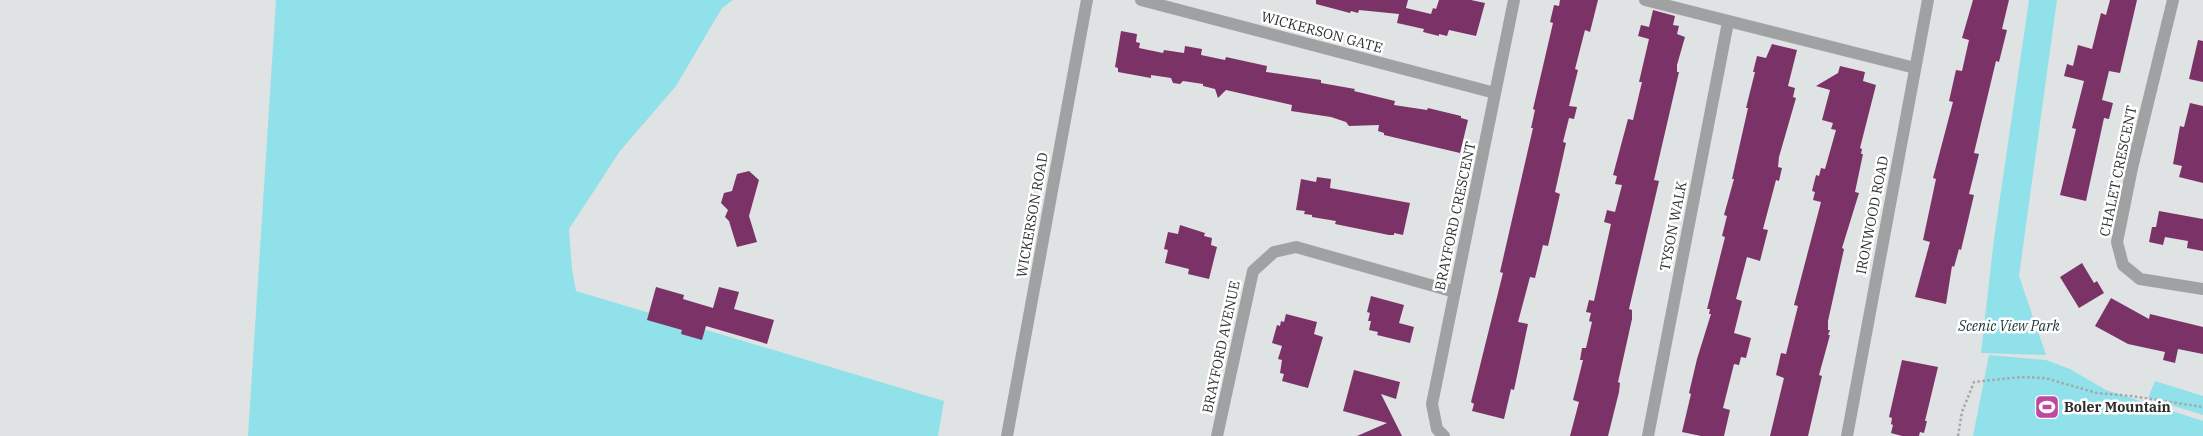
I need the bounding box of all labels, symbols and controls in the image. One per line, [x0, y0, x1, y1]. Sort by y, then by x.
street label: WICKERSON GATE [1259, 7, 1385, 57]
street label: CHALET CRESCENT [2095, 104, 2141, 238]
street label: BRAYFORD CRESCENT [1430, 140, 1480, 292]
street label: WICKERSON ROAD [1012, 151, 1052, 279]
street label: IRONWOOD ROAD [1852, 154, 1892, 276]
street label: TYSON WALK [1655, 179, 1691, 272]
street label: BRAYFORD AVENUE [1198, 279, 1244, 415]
park label: Scenic View Park [1957, 317, 2060, 335]
sports icon: Boler Mountain [2034, 394, 2060, 420]
place label: Boler Mountain [2064, 398, 2171, 416]

